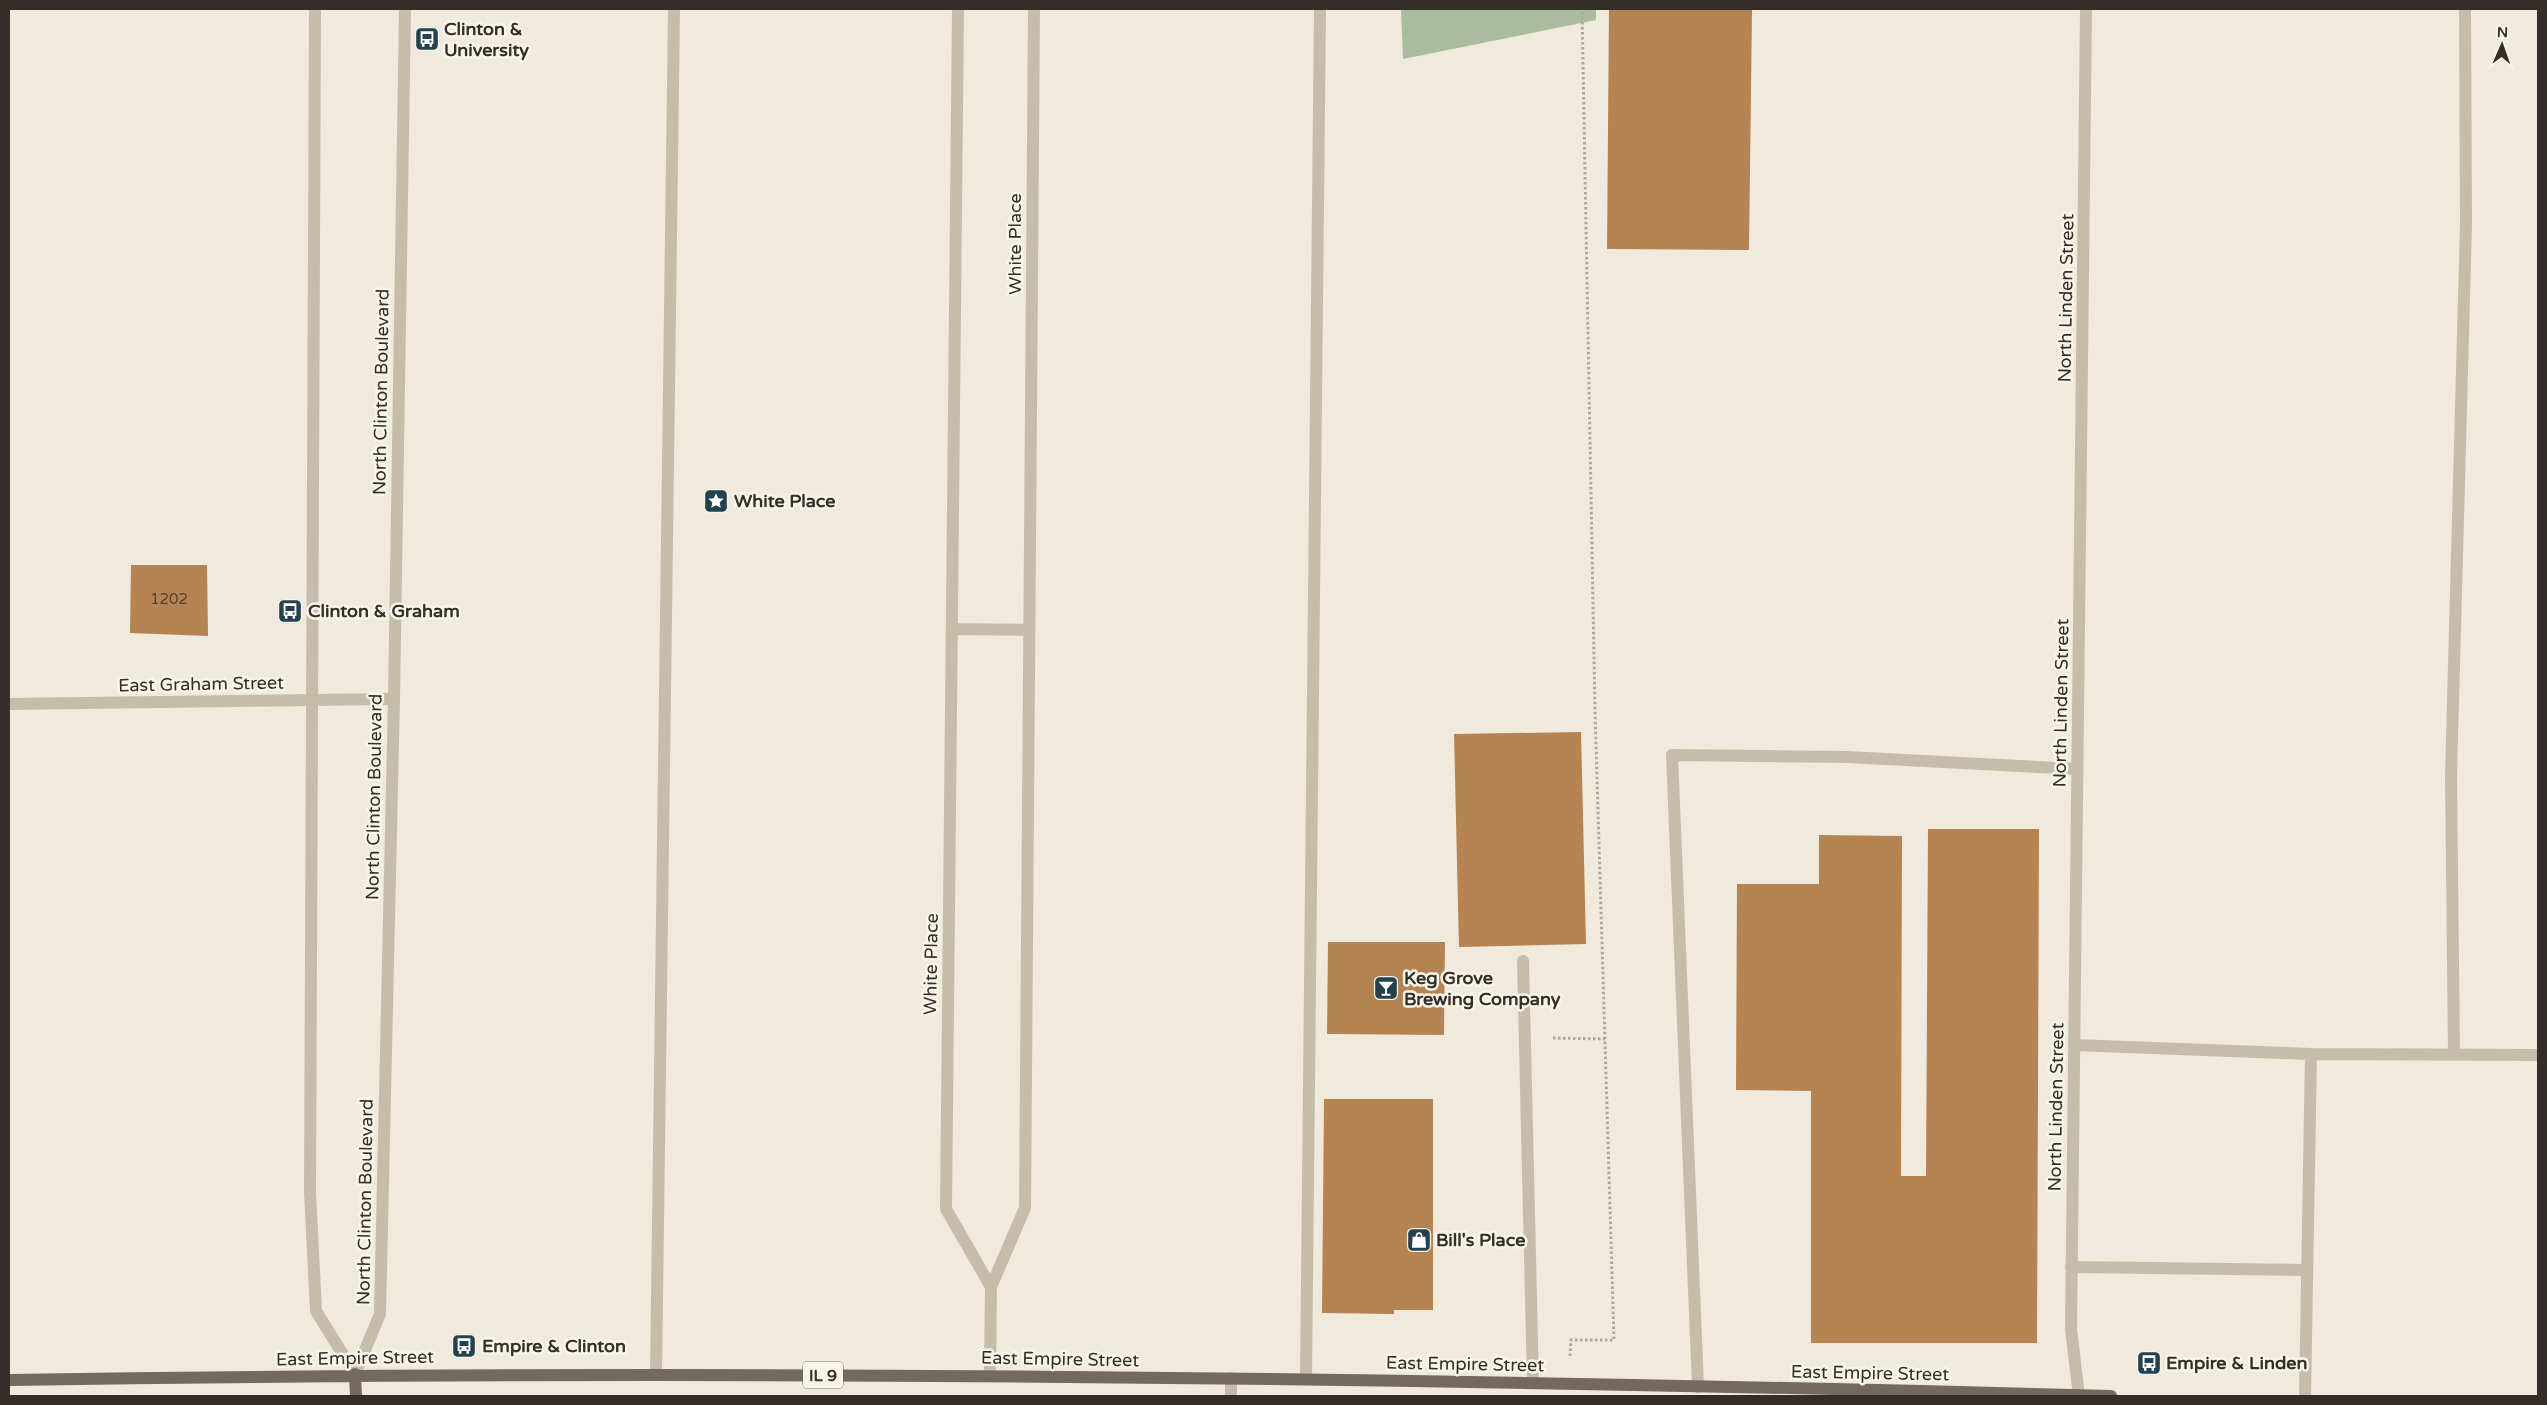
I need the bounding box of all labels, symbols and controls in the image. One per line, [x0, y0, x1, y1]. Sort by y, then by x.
place label: Clinton & University [444, 18, 529, 61]
north arrow [2477, 20, 2527, 70]
text: N [2497, 24, 2508, 41]
bus stop icon: Clinton & University [414, 26, 440, 52]
street label: White Place [1004, 193, 1026, 295]
street label: North Linden Street [2054, 213, 2078, 383]
street label: North Clinton Boulevard [368, 289, 394, 495]
place icon: White Place [703, 488, 729, 514]
place label: White Place [734, 490, 836, 512]
house number: 1202 [150, 590, 188, 608]
bus stop icon: Clinton & Graham [277, 598, 303, 624]
place label: Clinton & Graham [308, 600, 460, 622]
street label: North Linden Street [2049, 618, 2073, 788]
street label: East Graham Street [118, 672, 284, 696]
street label: North Clinton Boulevard [361, 694, 387, 900]
street label: White Place [919, 913, 943, 1015]
place label: Keg Grove Brewing Company [1404, 967, 1561, 1010]
bar icon: Keg Grove Brewing Company [1373, 975, 1399, 1001]
street label: North Linden Street [2044, 1022, 2068, 1192]
street label: North Clinton Boulevard [352, 1099, 378, 1305]
shop icon: Bill's Place [1406, 1227, 1432, 1253]
place label: Bill's Place [1436, 1229, 1525, 1251]
bus stop icon: Empire & Clinton [451, 1333, 477, 1359]
place label: Empire & Clinton [482, 1335, 626, 1357]
street label: East Empire Street [276, 1346, 434, 1370]
street label: East Empire Street [981, 1347, 1139, 1371]
bus stop icon: Empire & Linden [2136, 1350, 2162, 1376]
street label: East Empire Street [1386, 1352, 1544, 1376]
place label: Empire & Linden [2166, 1352, 2307, 1374]
street label: East Empire Street [1791, 1361, 1949, 1385]
road number: IL 9 [803, 1362, 843, 1388]

